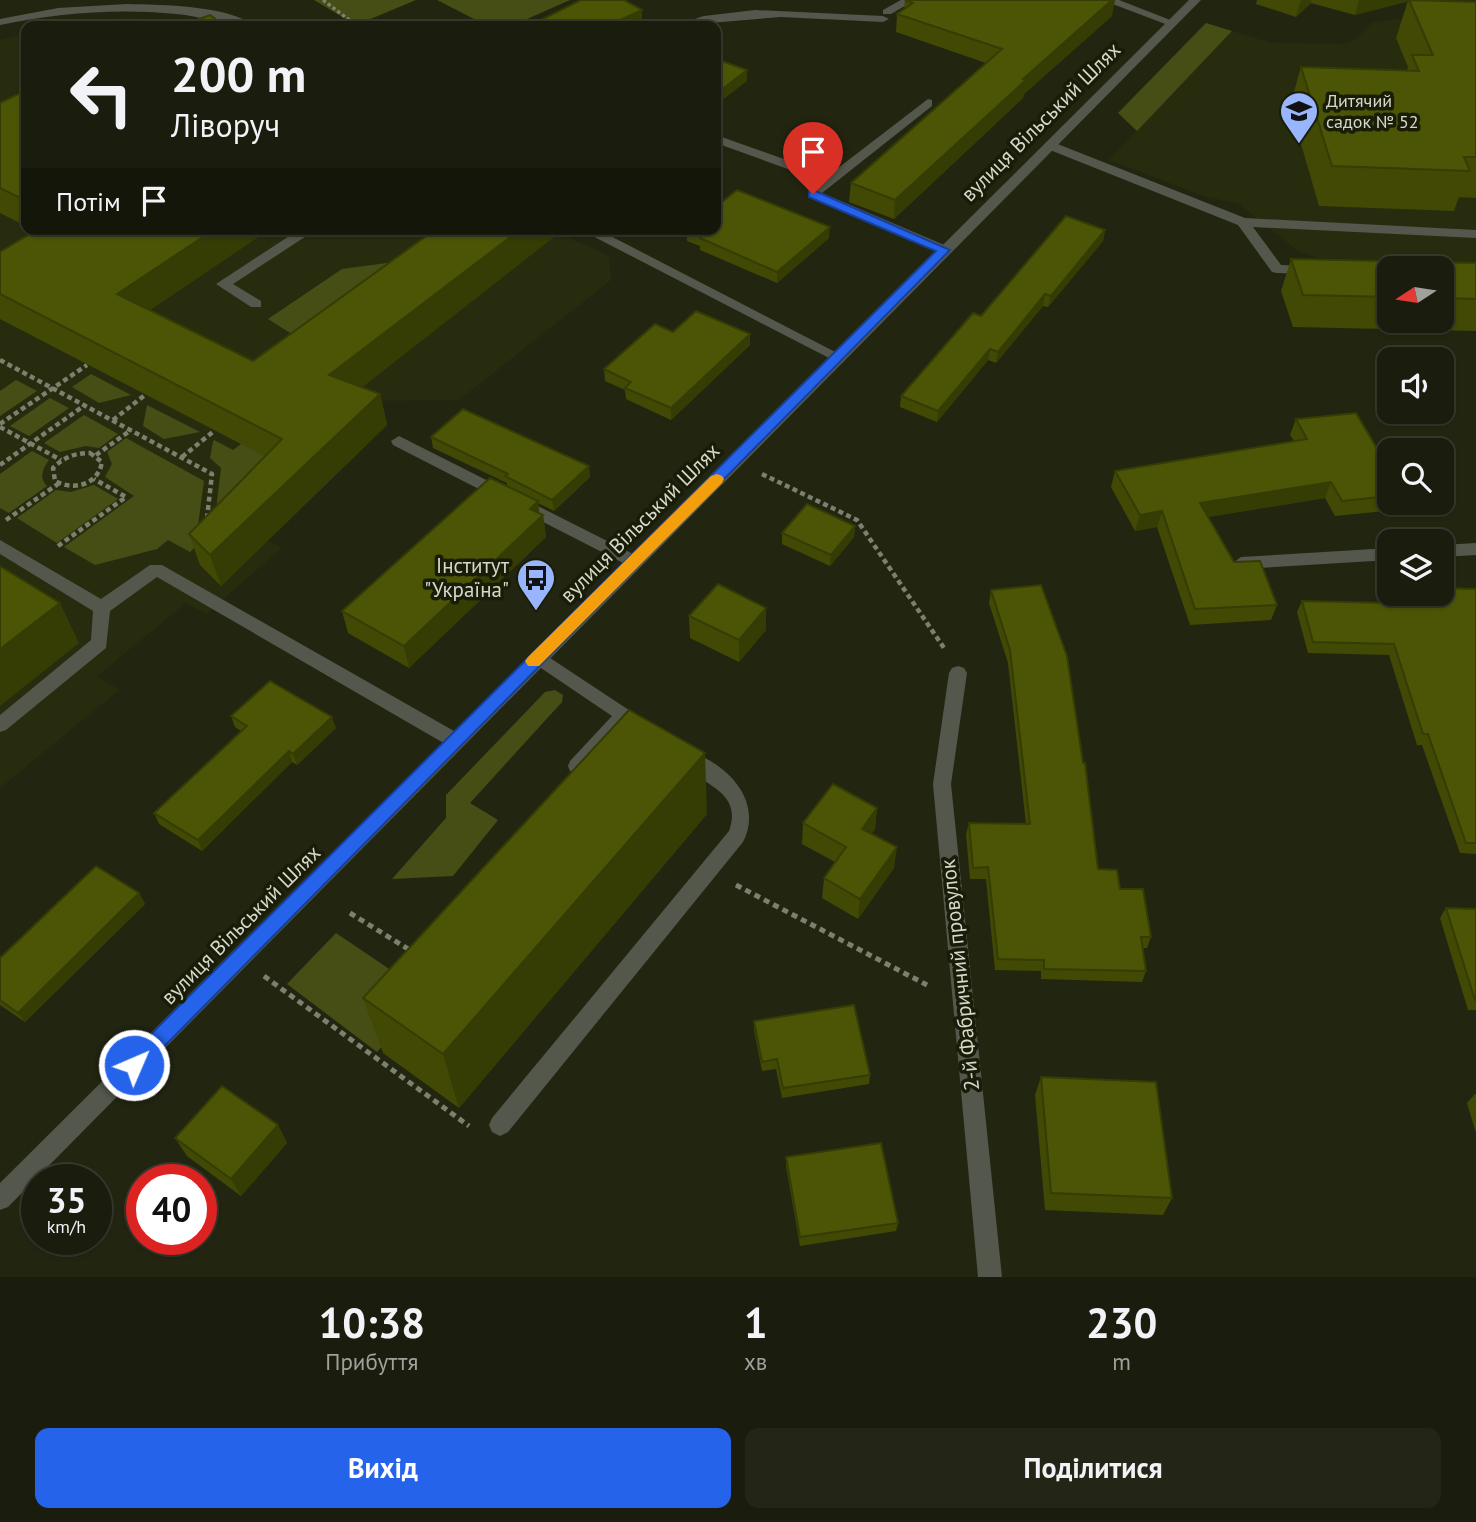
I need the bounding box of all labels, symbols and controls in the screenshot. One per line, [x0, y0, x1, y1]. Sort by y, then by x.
street label: вулиця Вільський Шлях [955, 36, 1126, 207]
text: 200 m [171, 42, 306, 106]
icon: left [56, 49, 147, 140]
place label: Дитячий садок № 52 [1326, 89, 1419, 133]
school or university icon: Дитячий садок № 52 [1278, 90, 1320, 145]
text: Ліворуч [171, 104, 280, 146]
pin [783, 122, 843, 194]
icon: arrive [794, 133, 832, 171]
icon: arrive [135, 182, 173, 220]
text: Потім [56, 185, 121, 218]
north arrow [1377, 256, 1454, 332]
map controls [1377, 256, 1454, 606]
button: sound [1377, 347, 1454, 424]
street label: вулиця Вільський Шлях [554, 437, 725, 608]
button: search [1377, 438, 1454, 515]
button: layers [1377, 529, 1454, 606]
place label: Інститут "Україна" [424, 552, 510, 603]
bus stop icon: Інститут "Україна" [515, 557, 557, 612]
street label: вулиця Вільський Шлях [155, 839, 326, 1010]
street label: 2-й Фабричний провулок [934, 858, 985, 1092]
position arrow [97, 1028, 171, 1102]
speed limit sign: 40 [126, 1164, 217, 1255]
text: 35 [47, 1177, 86, 1223]
text: km/h [47, 1215, 86, 1238]
text: 10:38 [319, 1295, 425, 1350]
text: 1 [744, 1295, 767, 1350]
text: 230 [1086, 1295, 1157, 1350]
text: Прибуття [325, 1347, 418, 1376]
text: хв [744, 1347, 767, 1376]
text: m [1112, 1347, 1131, 1376]
button: Вихід [35, 1428, 731, 1508]
button: Поділитися [745, 1428, 1441, 1508]

